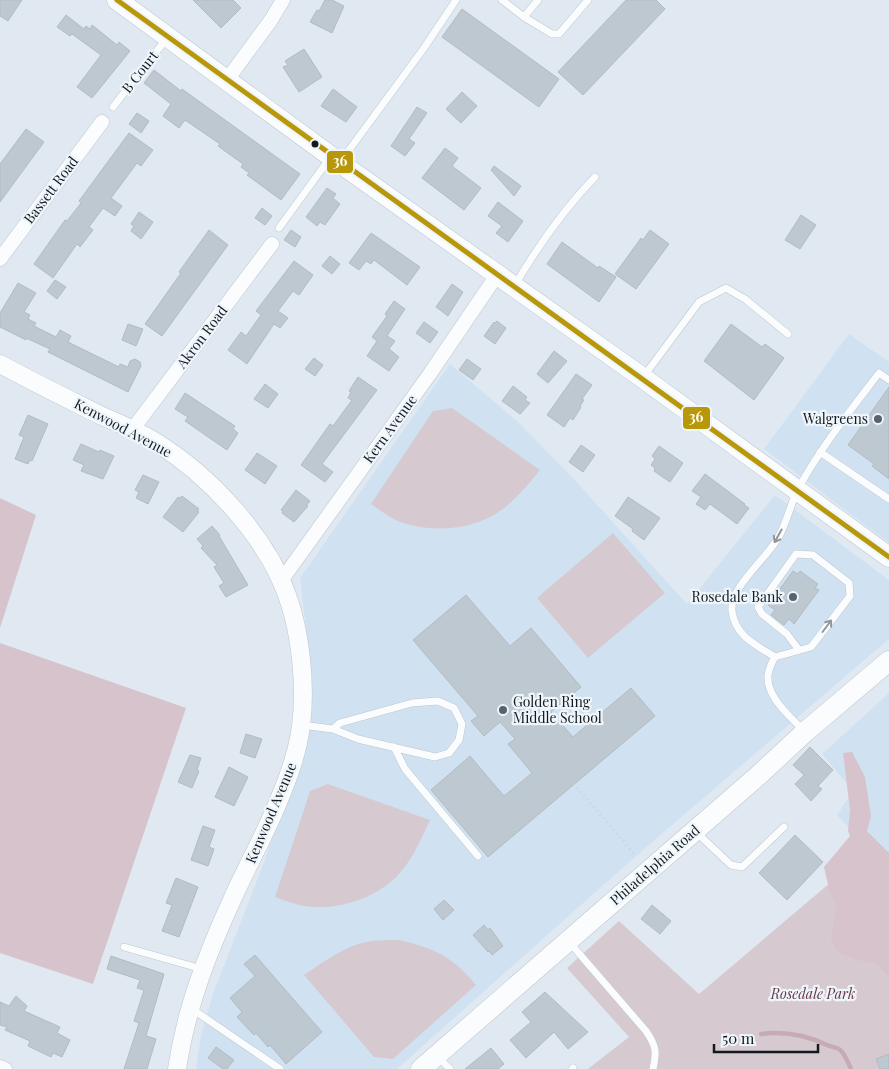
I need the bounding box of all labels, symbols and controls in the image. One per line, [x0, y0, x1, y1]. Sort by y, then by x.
street label: B Court [117, 46, 163, 97]
unlabelled marker [310, 139, 320, 149]
line badge: 36 [326, 150, 354, 174]
text: 36 [333, 151, 347, 170]
street label: Bassett Road [19, 152, 82, 227]
street label: Akron Road [171, 301, 231, 373]
street label: Kern Avenue [358, 391, 421, 467]
street label: Kenwood Avenue [71, 394, 175, 461]
line badge: 36 [682, 406, 711, 430]
text: 36 [689, 407, 703, 426]
place label: Walgreens [802, 409, 868, 428]
marker: Walgreens [872, 413, 884, 425]
one-way arrow [773, 528, 783, 542]
place label: Rosedale Bank [692, 587, 783, 606]
marker: Rosedale Bank [787, 591, 799, 603]
one-way arrow [821, 620, 832, 633]
place label: Golden Ring Middle School [513, 692, 602, 727]
marker: Golden Ring Middle School [497, 704, 509, 716]
street label: Kenwood Avenue [241, 759, 300, 866]
street label: Philadelphia Road [606, 820, 704, 909]
park label: Rosedale Park [770, 984, 855, 1003]
scale bar [714, 1022, 818, 1054]
text: 50 m [722, 1028, 755, 1048]

